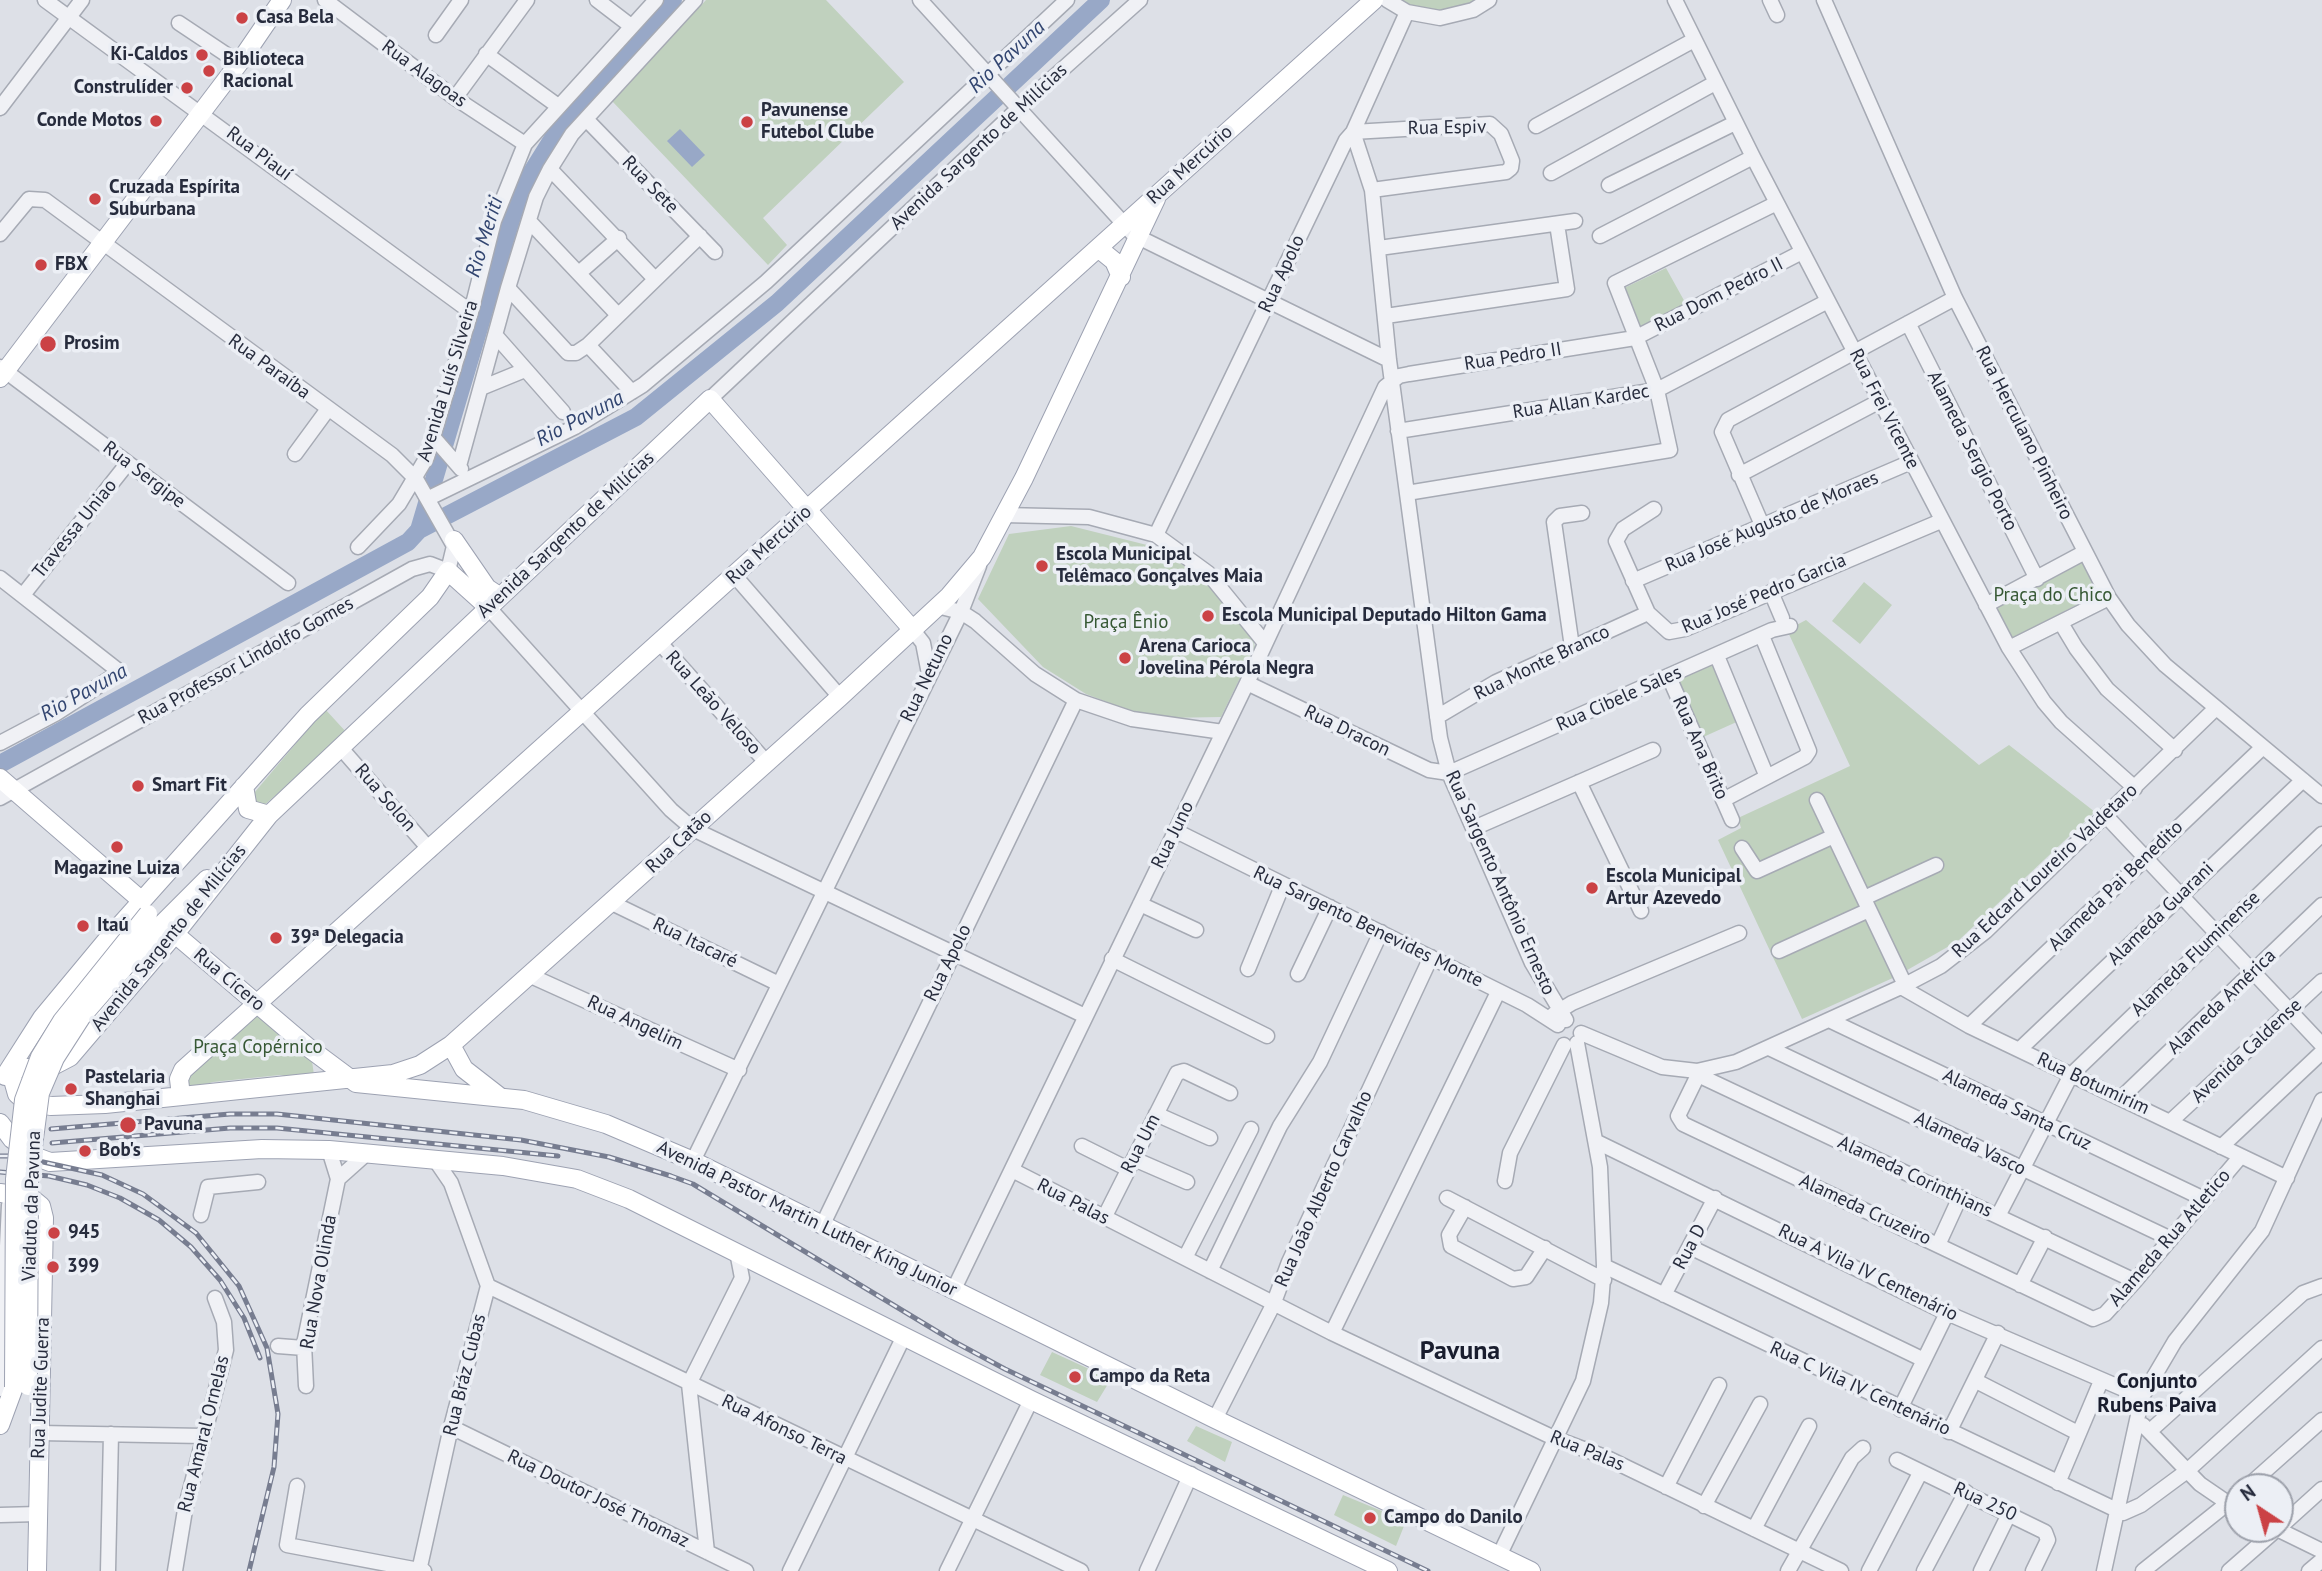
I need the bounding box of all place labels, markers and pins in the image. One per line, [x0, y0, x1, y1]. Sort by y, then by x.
place label: Casa Bela [256, 7, 334, 29]
marker: Casa Bela [234, 10, 250, 26]
place label: Ki-Caldos [110, 44, 188, 66]
marker: Ki-Caldos [194, 47, 210, 63]
place label: Biblioteca Racional [223, 49, 304, 93]
marker: Biblioteca Racional [201, 63, 217, 79]
place label: Construlíder [74, 77, 173, 99]
marker: Construlíder [179, 80, 195, 96]
place label: Pavunense Futebol Clube [761, 100, 874, 144]
place label: Conde Motos [37, 110, 142, 132]
marker: Conde Motos [148, 113, 164, 129]
marker: Pavunense Futebol Clube [739, 114, 755, 130]
place label: Cruzada Espírita Suburbana [109, 177, 240, 221]
marker: Cruzada Espírita Suburbana [87, 191, 103, 207]
place label: FBX [55, 254, 88, 276]
marker: FBX [33, 257, 49, 273]
place label: Prosim [64, 333, 120, 355]
marker: Prosim [38, 334, 58, 354]
place label: Escola Municipal Telêmaco Gonçalves Maia [1056, 544, 1263, 588]
marker: Escola Municipal Telêmaco Gonçalves Maia [1034, 558, 1050, 574]
place label: Escola Municipal Deputado Hilton Gama [1222, 605, 1547, 627]
marker: Escola Municipal Deputado Hilton Gama [1200, 608, 1216, 624]
place label: Arena Carioca Jovelina Pérola Negra [1139, 636, 1314, 680]
marker: Arena Carioca Jovelina Pérola Negra [1117, 650, 1133, 666]
place label: Smart Fit [152, 775, 227, 797]
marker: Smart Fit [130, 778, 146, 794]
marker: Magazine Luiza [109, 839, 125, 855]
place label: Magazine Luiza [54, 858, 180, 880]
place label: Escola Municipal Artur Azevedo [1606, 866, 1741, 910]
marker: Escola Municipal Artur Azevedo [1584, 880, 1600, 896]
place label: Itaú [97, 915, 129, 937]
marker: Itaú [75, 918, 91, 934]
place label: 39ª Delegacia [290, 927, 404, 949]
marker: 39ª Delegacia [268, 930, 284, 946]
place label: Pastelaria Shanghai [85, 1067, 165, 1111]
marker: Pastelaria Shanghai [63, 1081, 79, 1097]
place label: Pavuna [144, 1114, 203, 1136]
marker: Pavuna [118, 1115, 138, 1135]
place label: Bob's [99, 1140, 141, 1162]
marker: Bob's [77, 1143, 93, 1159]
place label: 945 [68, 1222, 100, 1244]
marker: 945 [46, 1225, 62, 1241]
place label: 399 [67, 1256, 99, 1278]
marker: 399 [45, 1259, 61, 1275]
place label: Campo da Reta [1089, 1366, 1210, 1388]
marker: Campo da Reta [1067, 1369, 1083, 1385]
place label: Campo do Danilo [1384, 1507, 1523, 1529]
marker: Campo do Danilo [1362, 1510, 1378, 1526]

